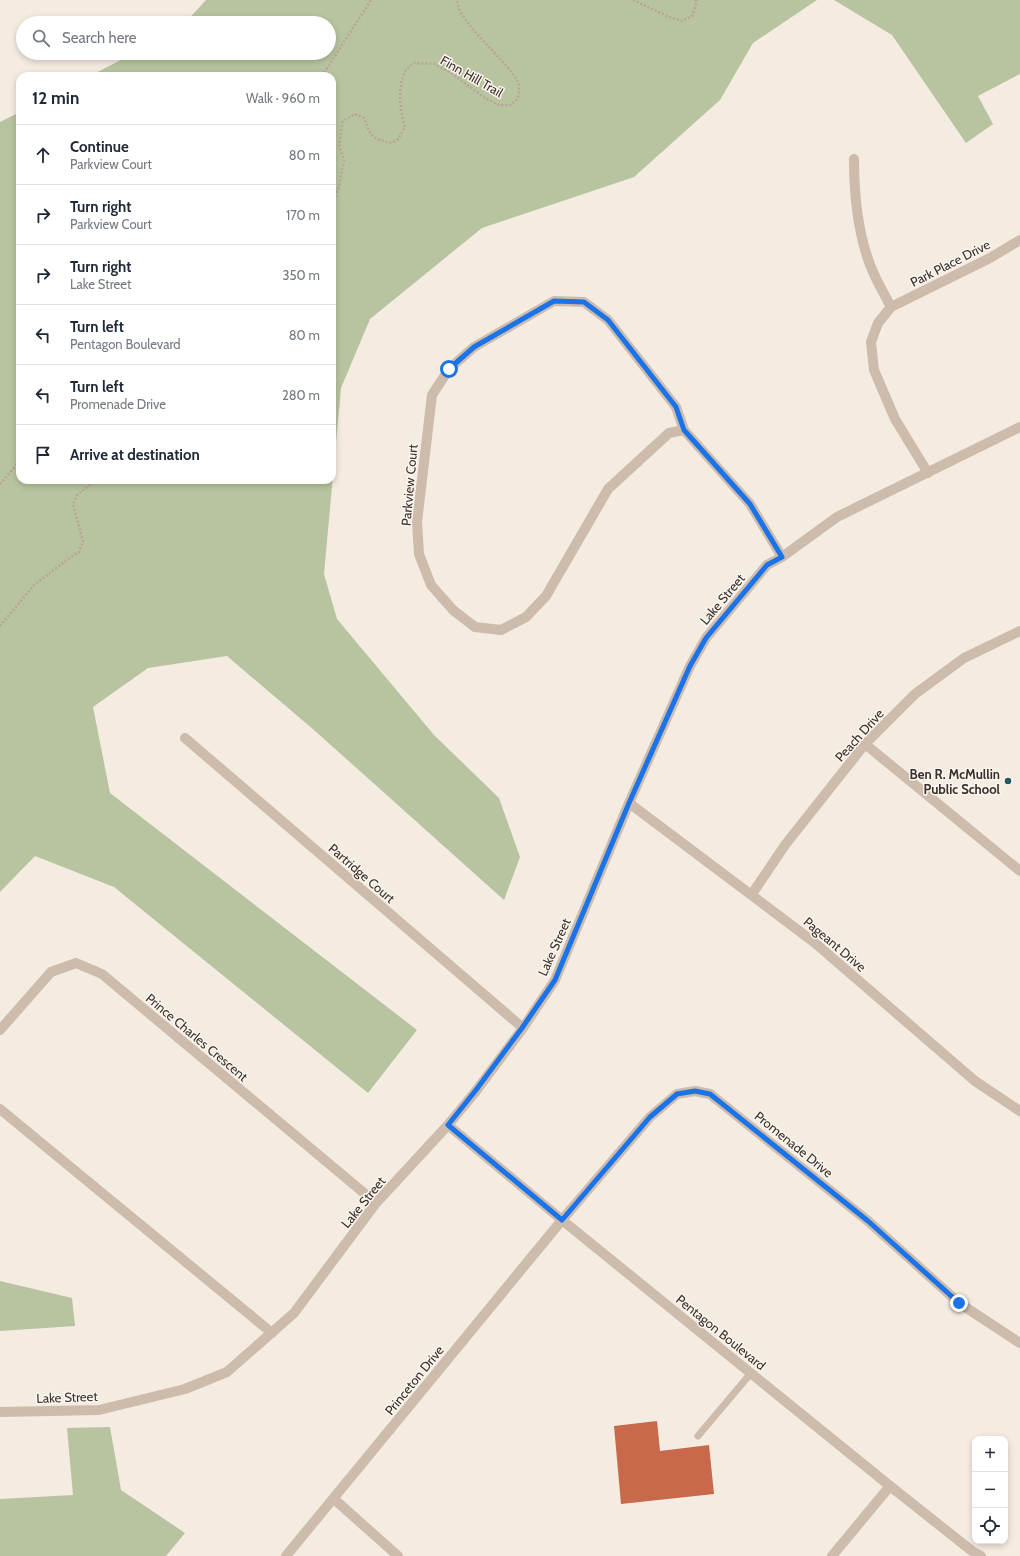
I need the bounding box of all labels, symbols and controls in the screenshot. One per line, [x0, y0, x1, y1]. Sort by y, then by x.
search box [16, 16, 336, 60]
icon: search [30, 27, 52, 49]
text: Search here [62, 29, 137, 47]
street label: Finn Hill Trail [438, 52, 506, 100]
text: 12 min [32, 88, 79, 108]
text: Walk · 960 m [246, 90, 320, 106]
text: Continue [70, 138, 129, 156]
icon: ahead [32, 144, 54, 166]
text: 80 m [289, 147, 320, 163]
text: Parkview Court [70, 156, 152, 172]
text: Turn right [70, 198, 131, 216]
icon: right [32, 204, 54, 226]
text: 170 m [286, 207, 320, 223]
text: Parkview Court [70, 216, 152, 232]
street label: Park Place Drive [907, 236, 993, 290]
text: Turn right [70, 258, 131, 276]
icon: right [32, 264, 54, 286]
text: 350 m [283, 267, 320, 283]
text: Lake Street [70, 276, 131, 292]
text: Turn left [70, 318, 124, 336]
icon: left [32, 324, 54, 346]
text: 80 m [289, 327, 320, 343]
text: Pentagon Boulevard [70, 336, 181, 352]
route start [440, 360, 458, 378]
text: Turn left [70, 378, 124, 396]
icon: left [32, 384, 54, 406]
text: 280 m [282, 387, 320, 403]
text: Promenade Drive [70, 396, 166, 412]
street label: Parkview Court [397, 443, 421, 526]
icon: arrive [32, 444, 54, 466]
text: Arrive at destination [70, 446, 200, 464]
street label: Lake Street [696, 570, 748, 628]
street label: Peach Drive [831, 705, 887, 765]
place label: Ben R. McMullin Public School [910, 766, 1001, 797]
marker: Ben R. McMullin Public School [1003, 776, 1013, 786]
street label: Partridge Court [326, 840, 399, 906]
street label: Pageant Drive [801, 913, 870, 975]
street label: Lake Street [534, 915, 574, 978]
street label: Prince Charles Crescent [143, 990, 252, 1085]
street label: Promenade Drive [752, 1108, 837, 1181]
street label: Lake Street [337, 1173, 389, 1231]
street label: Pentagon Boulevard [673, 1291, 769, 1373]
route end [950, 1294, 968, 1312]
street label: Princeton Drive [381, 1342, 447, 1418]
street label: Lake Street [36, 1388, 99, 1406]
map controls [972, 1436, 1008, 1544]
button: + [972, 1436, 1008, 1472]
button: − [972, 1472, 1008, 1508]
button: locate [972, 1508, 1008, 1544]

